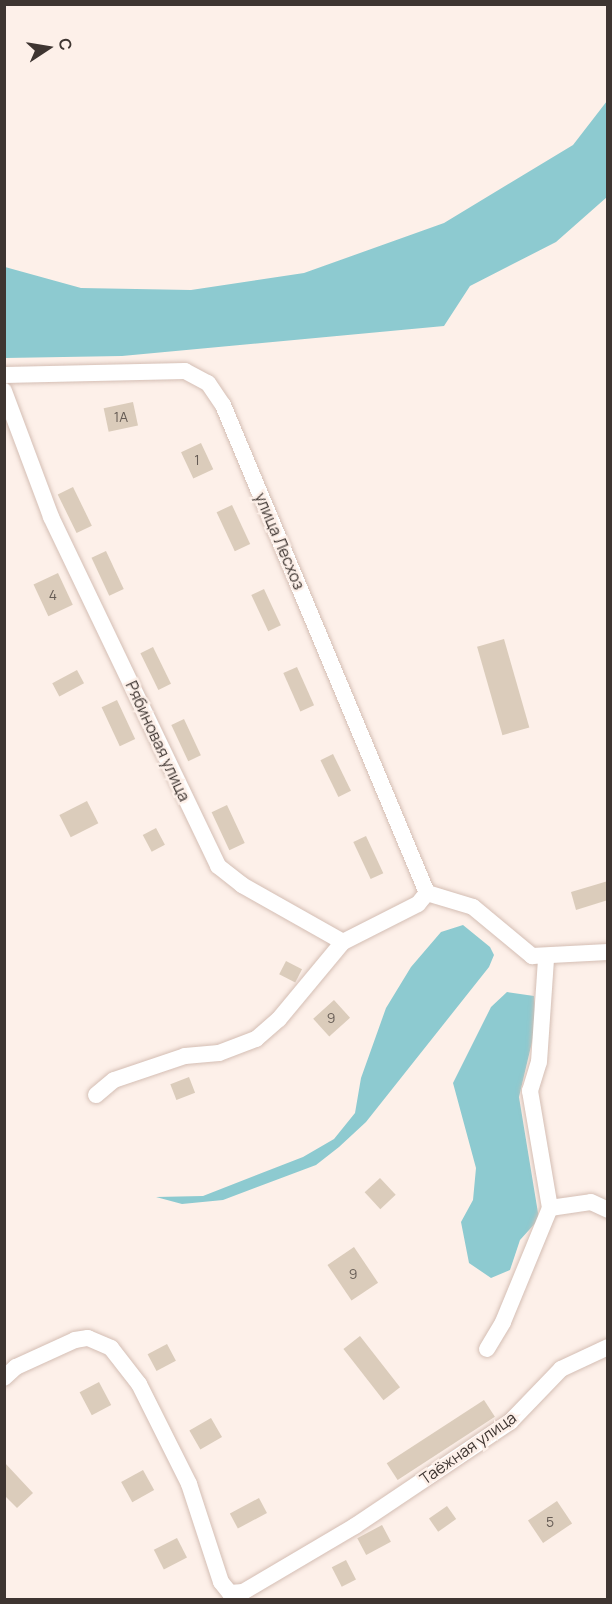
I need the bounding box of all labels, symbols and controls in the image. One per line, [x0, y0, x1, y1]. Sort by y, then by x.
north arrow [18, 18, 78, 78]
text: С [54, 36, 78, 52]
house number: 1А [114, 409, 128, 425]
house number: 1 [194, 452, 200, 468]
street label: улица Лесхоз [251, 490, 309, 592]
house number: 4 [49, 587, 57, 603]
street label: Рябиновая улица [122, 678, 194, 804]
house number: 9 [327, 1010, 335, 1026]
house number: 9 [349, 1266, 357, 1282]
street label: Таёжная улица [416, 1408, 520, 1488]
house number: 5 [546, 1514, 554, 1530]

